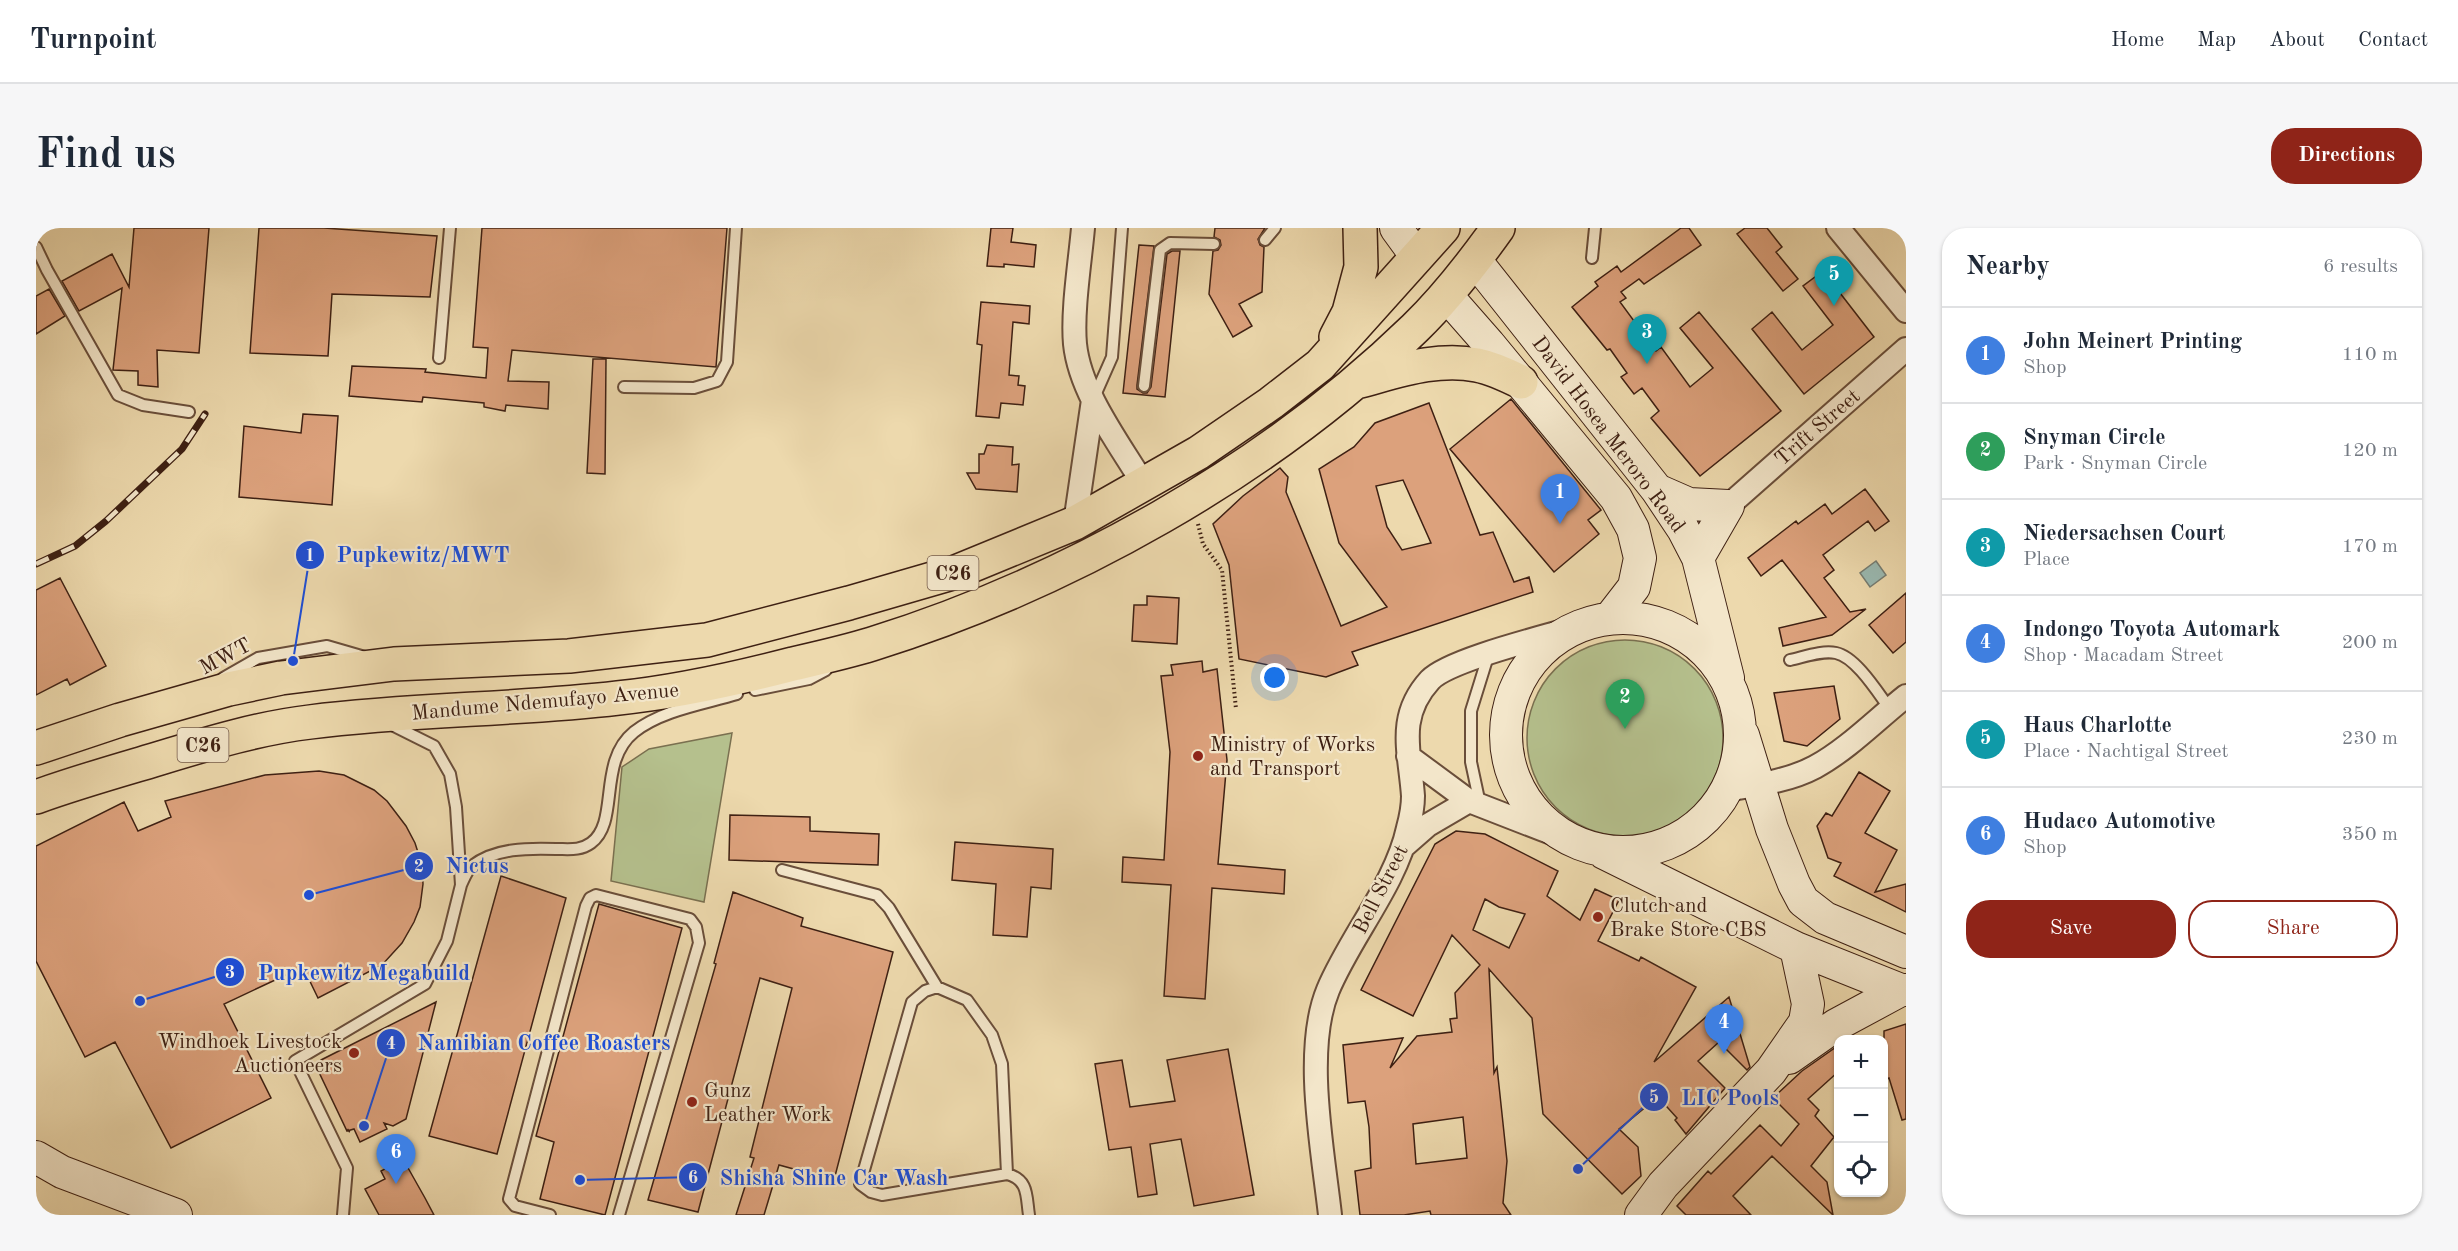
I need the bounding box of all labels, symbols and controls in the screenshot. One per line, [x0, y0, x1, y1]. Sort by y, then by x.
text: Turnpoint [30, 27, 157, 55]
text: Home [2111, 30, 2164, 51]
text: Map [2197, 30, 2236, 51]
text: About [2269, 30, 2325, 51]
text: Contact [2358, 30, 2428, 51]
button: Directions [2271, 128, 2422, 184]
text: Find us [36, 135, 175, 177]
text: Nearby [1966, 254, 2050, 280]
pin: 5 [1814, 256, 1854, 306]
text: 6 results [2323, 257, 2398, 277]
pin: 3 [1628, 314, 1666, 364]
text: John Meinert Printing [2023, 331, 2242, 353]
street label: David Hosea Meroro Road [1527, 333, 1688, 537]
text: 1 [1980, 345, 1991, 365]
text: 110 m [2342, 345, 2398, 365]
text: Shop [2023, 358, 2067, 378]
street label: Trift Street [1771, 386, 1865, 471]
text: Snyman Circle [2023, 427, 2166, 449]
text: 2 [1980, 441, 1991, 461]
text: 120 m [2342, 441, 2398, 461]
text: Park · Snyman Circle [2023, 454, 2207, 474]
pin: 1 [1540, 474, 1580, 524]
text: Niedersachsen Court [2023, 523, 2225, 545]
callout: Pupkewitz/MWT [295, 535, 522, 575]
text: 3 [1980, 537, 1991, 557]
text: 170 m [2342, 537, 2398, 557]
text: Pupkewitz/MWT [337, 545, 509, 567]
text: 1 [305, 547, 315, 565]
text: Place [2023, 550, 2070, 570]
road number: C26 [928, 556, 978, 590]
text: Indongo Toyota Automark [2023, 619, 2280, 641]
text: 4 [1980, 633, 1991, 653]
text: 200 m [2342, 633, 2398, 653]
street label: MWT [196, 635, 255, 680]
text: Shop · Macadam Street [2023, 646, 2223, 666]
your location [1260, 663, 1289, 692]
street label: Mandume Ndemufayo Avenue [410, 680, 680, 725]
pin: 2 [1606, 680, 1644, 729]
text: Haus Charlotte [2023, 715, 2172, 737]
road number: C26 [178, 728, 228, 762]
text: 5 [1980, 729, 1991, 749]
text: 230 m [2342, 729, 2398, 749]
place label: Ministry of Works and Transport [1210, 735, 1375, 780]
text: Place · Nachtigal Street [2023, 742, 2229, 762]
marker: Ministry of Works and Transport [1191, 749, 1205, 763]
text: Hudaco Automotive [2023, 811, 2216, 833]
text: 6 [1980, 825, 1991, 845]
text: 350 m [2342, 825, 2398, 845]
text: Shop [2023, 838, 2067, 858]
street label: Bell Street [1350, 842, 1413, 938]
callout: Nictus [404, 846, 521, 886]
text: Nictus [445, 856, 509, 878]
text: 2 [414, 858, 424, 876]
place label: Clutch and Brake Store CBS [1610, 896, 1766, 941]
button: Save [1966, 900, 2176, 958]
button: Share [2188, 900, 2398, 958]
marker: Clutch and Brake Store CBS [1591, 910, 1605, 924]
callout: Pupkewitz Megabuild [215, 952, 482, 992]
text: Pupkewitz Megabuild [258, 963, 470, 985]
text: 3 [225, 964, 235, 982]
pin: 4 [1704, 1004, 1744, 1054]
callout: Namibian Coffee Roasters [376, 1023, 682, 1063]
place label: Windhoek Livestock Auctioneers [158, 1032, 342, 1077]
text: Namibian Coffee Roasters [418, 1033, 670, 1055]
text: 4 [386, 1035, 396, 1053]
map controls [1834, 1035, 1888, 1197]
button: + [1834, 1035, 1888, 1089]
marker: Windhoek Livestock Auctioneers [347, 1046, 361, 1060]
callout: LIC Pools [1639, 1077, 1791, 1117]
place label: Gunz Leather Work [704, 1081, 831, 1126]
text: LIC Pools [1681, 1088, 1779, 1110]
text: 5 [1649, 1089, 1659, 1107]
button: − [1834, 1089, 1888, 1143]
marker: Gunz Leather Work [685, 1095, 699, 1109]
pin: 6 [376, 1134, 416, 1184]
button: locate [1834, 1143, 1888, 1197]
callout: Shisha Shine Car Wash [678, 1157, 960, 1197]
text: Shisha Shine Car Wash [720, 1168, 948, 1190]
text: 6 [688, 1169, 698, 1187]

